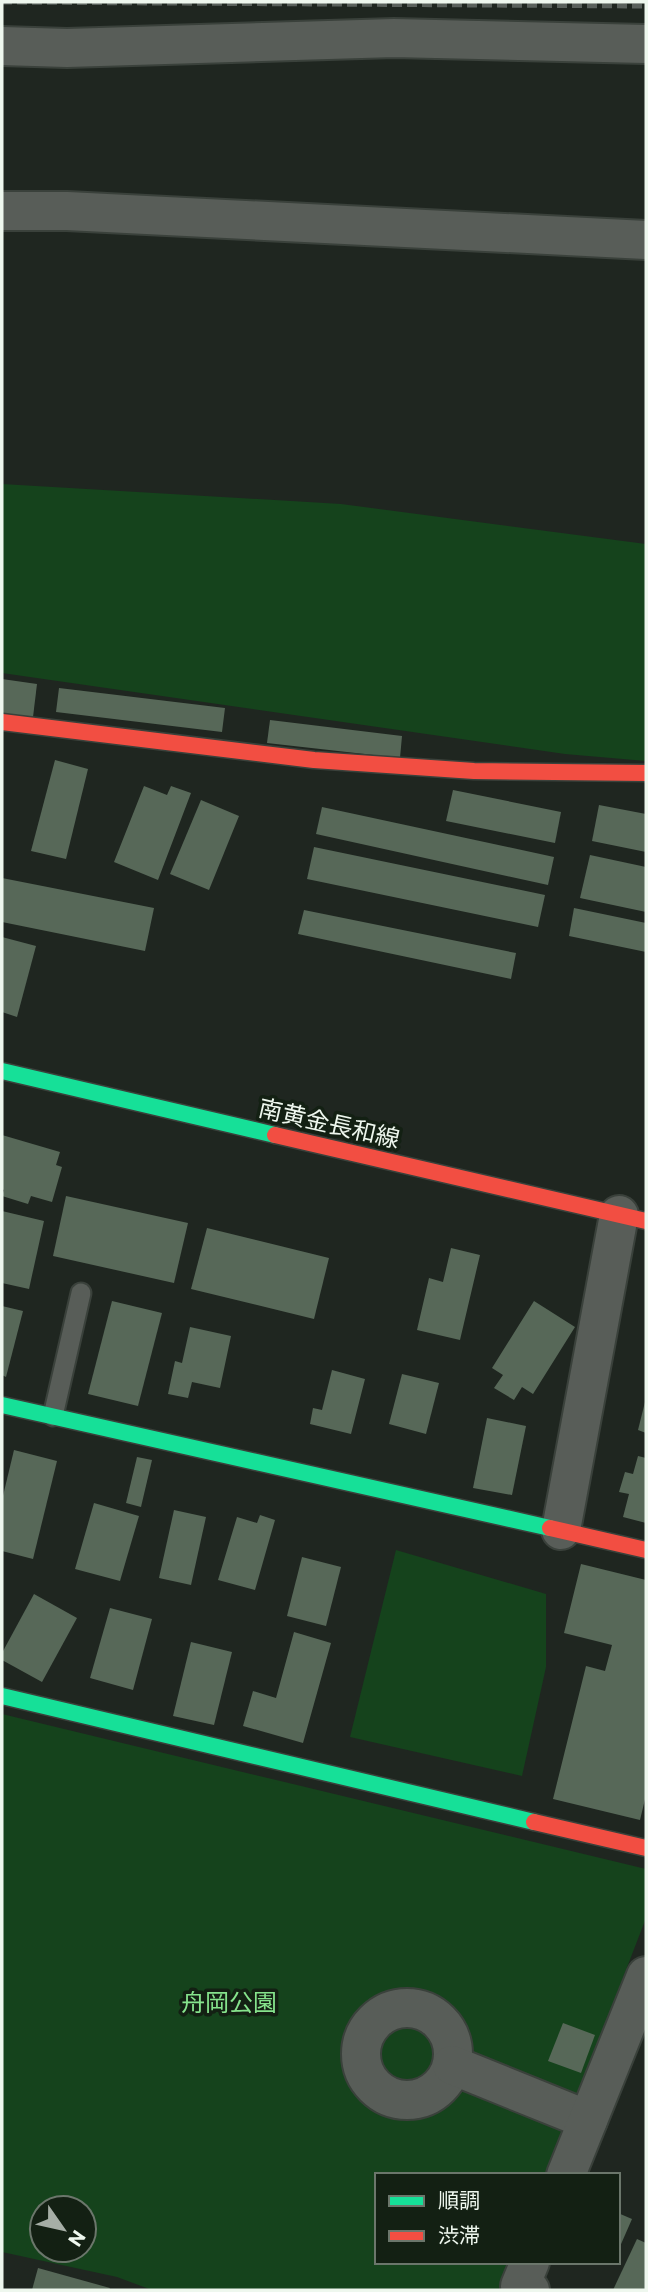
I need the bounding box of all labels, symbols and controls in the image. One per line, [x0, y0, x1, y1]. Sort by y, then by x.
street label: 南黄金長和線 [256, 1092, 403, 1153]
park label: 舟岡公園 [181, 1987, 277, 2016]
legend [375, 2173, 620, 2264]
text: 順調 [438, 2187, 480, 2212]
north arrow [28, 2194, 98, 2264]
text: 渋滞 [438, 2222, 480, 2247]
text: N [64, 2226, 91, 2251]

